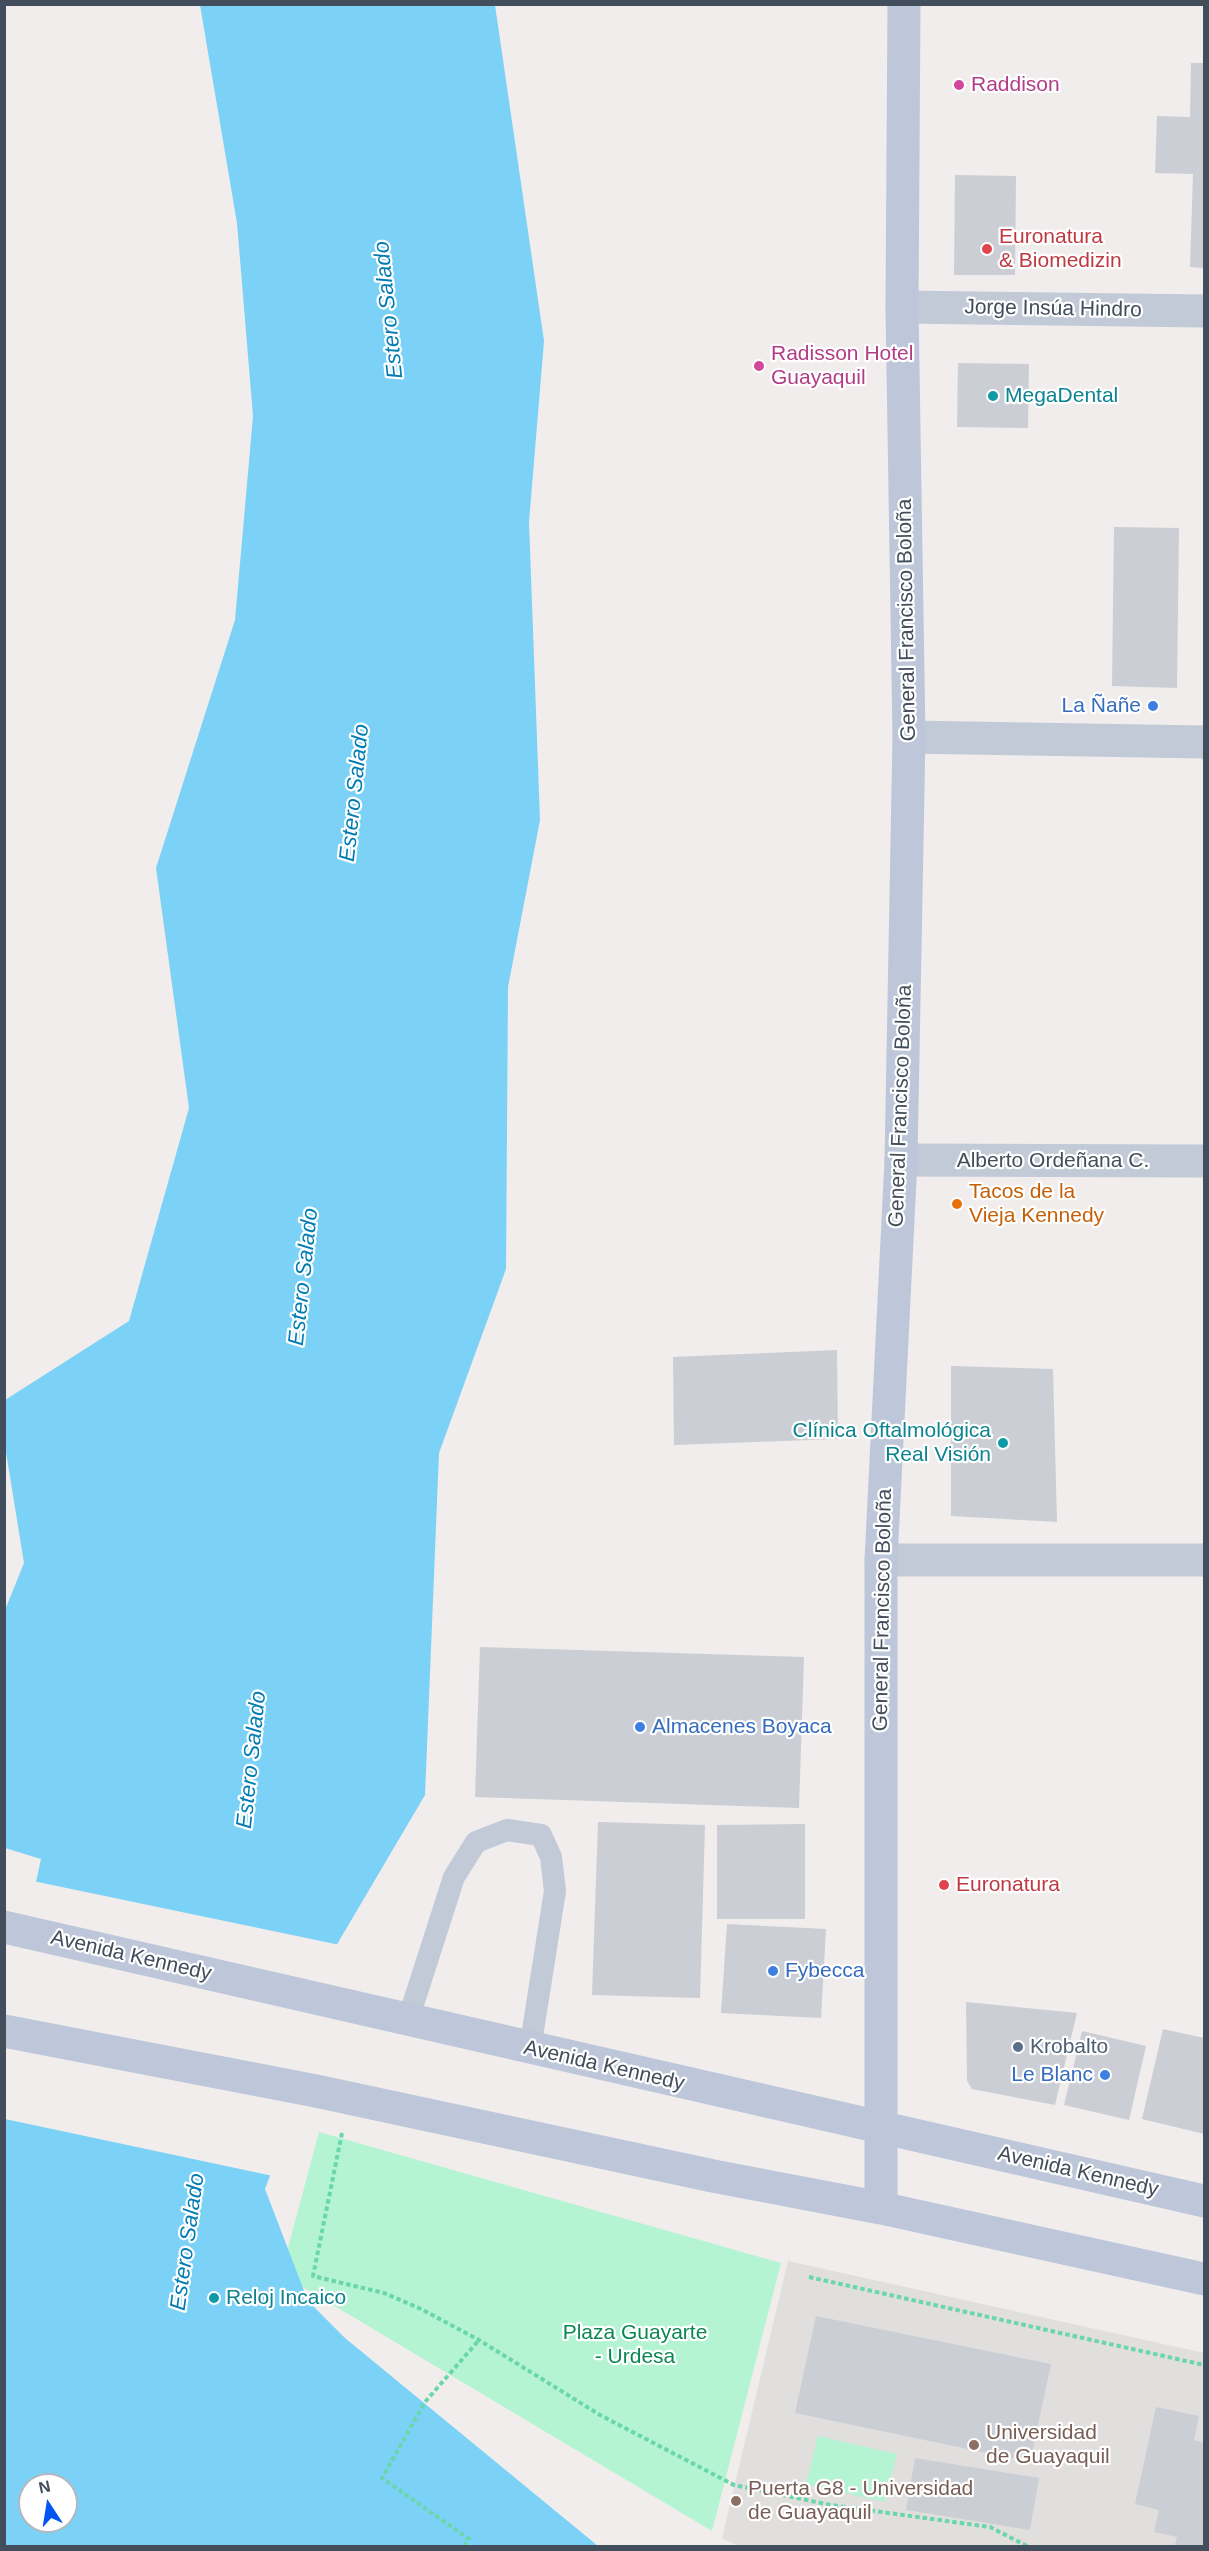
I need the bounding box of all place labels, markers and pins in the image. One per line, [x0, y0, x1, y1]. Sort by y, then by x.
place label: Raddison [971, 72, 1060, 98]
marker: Raddison [952, 78, 966, 92]
place label: Euronatura & Biomedizin [999, 224, 1122, 274]
marker: Euronatura & Biomedizin [980, 242, 994, 256]
place label: Radisson Hotel Guayaquil [771, 341, 913, 391]
marker: Radisson Hotel Guayaquil [752, 359, 766, 373]
place label: MegaDental [1005, 383, 1118, 409]
marker: MegaDental [986, 389, 1000, 403]
place label: La Ñañe [1062, 693, 1141, 719]
marker: La Ñañe [1146, 699, 1160, 713]
place label: Tacos de la Vieja Kennedy [969, 1179, 1104, 1229]
marker: Tacos de la Vieja Kennedy [950, 1197, 964, 1211]
place label: Clínica Oftalmológica Real Visión [793, 1418, 991, 1468]
marker: Clínica Oftalmológica Real Visión [996, 1436, 1010, 1450]
place label: Almacenes Boyaca [652, 1714, 832, 1740]
marker: Almacenes Boyaca [633, 1720, 647, 1734]
place label: Euronatura [956, 1872, 1060, 1898]
marker: Euronatura [937, 1878, 951, 1892]
place label: Fybecca [785, 1958, 864, 1984]
marker: Fybecca [766, 1964, 780, 1978]
place label: Krobalto [1030, 2034, 1108, 2060]
marker: Krobalto [1011, 2040, 1025, 2054]
place label: Le Blanc [1011, 2062, 1093, 2088]
marker: Le Blanc [1098, 2068, 1112, 2082]
place label: Reloj Incaico [226, 2285, 346, 2311]
marker: Reloj Incaico [207, 2291, 221, 2305]
place label: Universidad de Guayaquil [986, 2420, 1110, 2470]
marker: Universidad de Guayaquil [967, 2438, 981, 2452]
place label: Puerta G8 - Universidad de Guayaquil [748, 2476, 973, 2526]
marker: Puerta G8 - Universidad de Guayaquil [729, 2494, 743, 2508]

